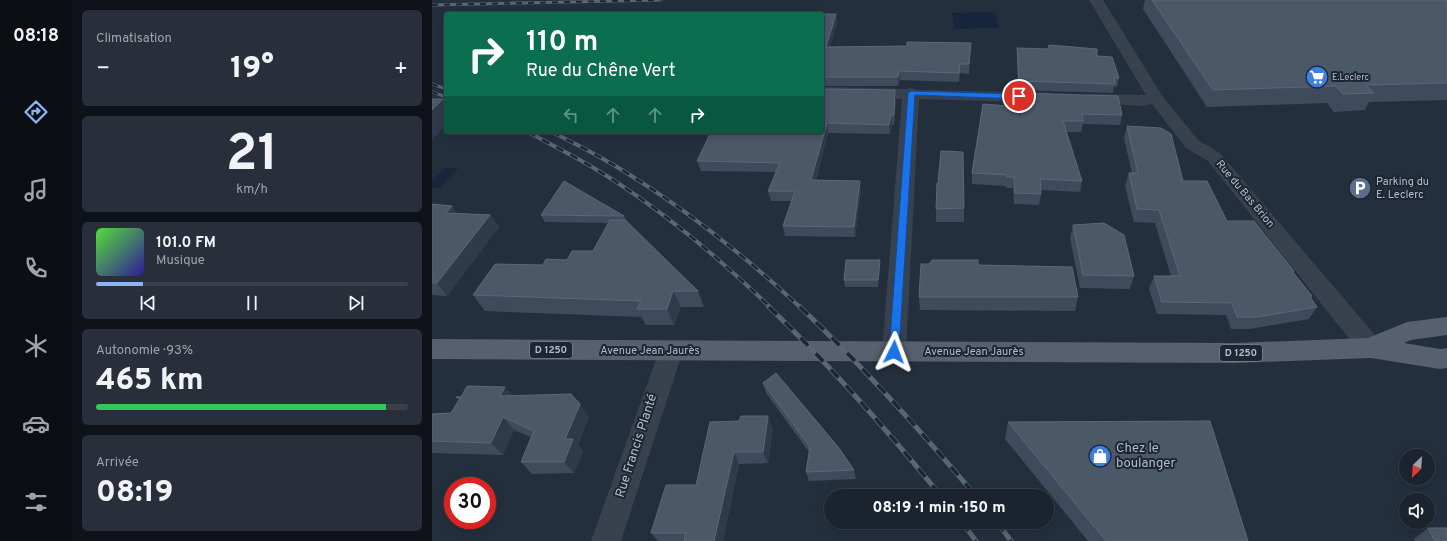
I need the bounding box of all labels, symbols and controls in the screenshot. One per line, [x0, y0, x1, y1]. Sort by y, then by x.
text: 08:18 [13, 25, 59, 48]
text: 110 m [526, 25, 598, 61]
icon: right [460, 28, 512, 80]
text: Climatisation [96, 31, 172, 47]
text: 19° [230, 51, 274, 88]
text: − [96, 56, 110, 83]
text: + [394, 56, 408, 83]
text: Rue du Chêne Vert [526, 60, 676, 83]
supermarket icon: E.Leclerc [1304, 64, 1330, 90]
place label: E.Leclerc [1332, 72, 1370, 83]
pin [1002, 79, 1036, 113]
icon: arrive [1008, 85, 1030, 107]
icon: directions [22, 98, 50, 126]
icon: left [560, 104, 582, 126]
icon: ahead [602, 104, 624, 126]
icon: ahead [644, 104, 666, 126]
icon: right [686, 104, 708, 126]
text: 21 [226, 123, 278, 189]
street label: Rue du Bas Brion [1213, 157, 1277, 231]
parking icon: Parking du E. Leclerc [1347, 175, 1373, 201]
place label: Parking du E. Leclerc [1376, 175, 1429, 202]
icon: music [22, 176, 50, 204]
text: km/h [236, 182, 268, 198]
text: 101.0 FM [156, 234, 216, 253]
text: Musique [156, 253, 205, 269]
icon: phone [22, 254, 50, 282]
icon: previous [137, 292, 159, 314]
icon: pause [241, 292, 263, 314]
icon: next [345, 292, 367, 314]
position arrow [873, 331, 915, 373]
icon: climate [22, 332, 50, 360]
road number: D 1250 [530, 342, 572, 358]
text: Autonomie · 93% [96, 343, 193, 359]
street label: Avenue Jean Jaurès [600, 344, 700, 358]
street label: Avenue Jean Jaurès [924, 345, 1024, 359]
road number: D 1250 [1220, 345, 1262, 361]
text: 465 km [96, 363, 204, 400]
street label: Rue Francis Planté [613, 392, 661, 500]
icon: car [22, 410, 50, 438]
place label: Chez le boulanger [1116, 441, 1175, 472]
shop icon: Chez le boulanger [1087, 443, 1113, 469]
north arrow [1399, 449, 1435, 485]
map controls [1399, 449, 1435, 529]
text: Arrivée [96, 455, 139, 471]
text: 08:19 [96, 475, 173, 512]
speed limit sign: 30 [444, 477, 496, 529]
icon: filters [22, 488, 50, 516]
button: sound [1399, 493, 1435, 529]
text: 08:19 · 1 min · 150 m [873, 499, 1005, 518]

